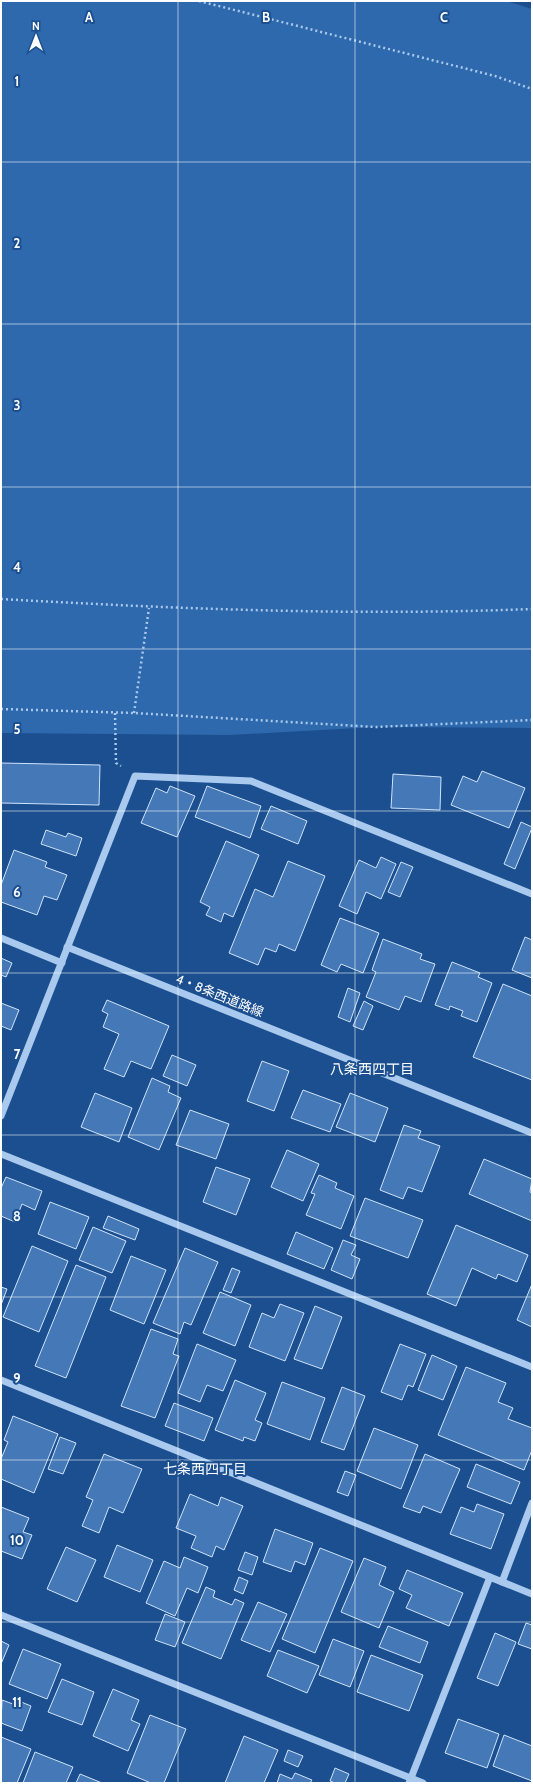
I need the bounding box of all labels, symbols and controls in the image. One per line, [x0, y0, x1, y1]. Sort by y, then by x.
text: A [85, 9, 94, 25]
text: B [262, 9, 270, 25]
text: C [440, 9, 448, 25]
north arrow [16, 16, 56, 56]
text: N [32, 19, 40, 33]
text: 1 [15, 73, 19, 89]
text: 2 [14, 235, 21, 251]
text: 3 [13, 397, 21, 413]
text: 4 [13, 559, 21, 575]
text: 5 [14, 721, 21, 737]
text: 6 [13, 884, 21, 900]
street label: 4・8条西道路線 [174, 970, 266, 1020]
text: 7 [14, 1046, 21, 1062]
district label: 八条西四丁目 [330, 1060, 414, 1078]
text: 8 [13, 1208, 21, 1224]
text: 9 [13, 1370, 21, 1386]
district label: 七条西四丁目 [163, 1460, 247, 1478]
text: 10 [10, 1532, 24, 1548]
text: 11 [12, 1694, 22, 1710]

